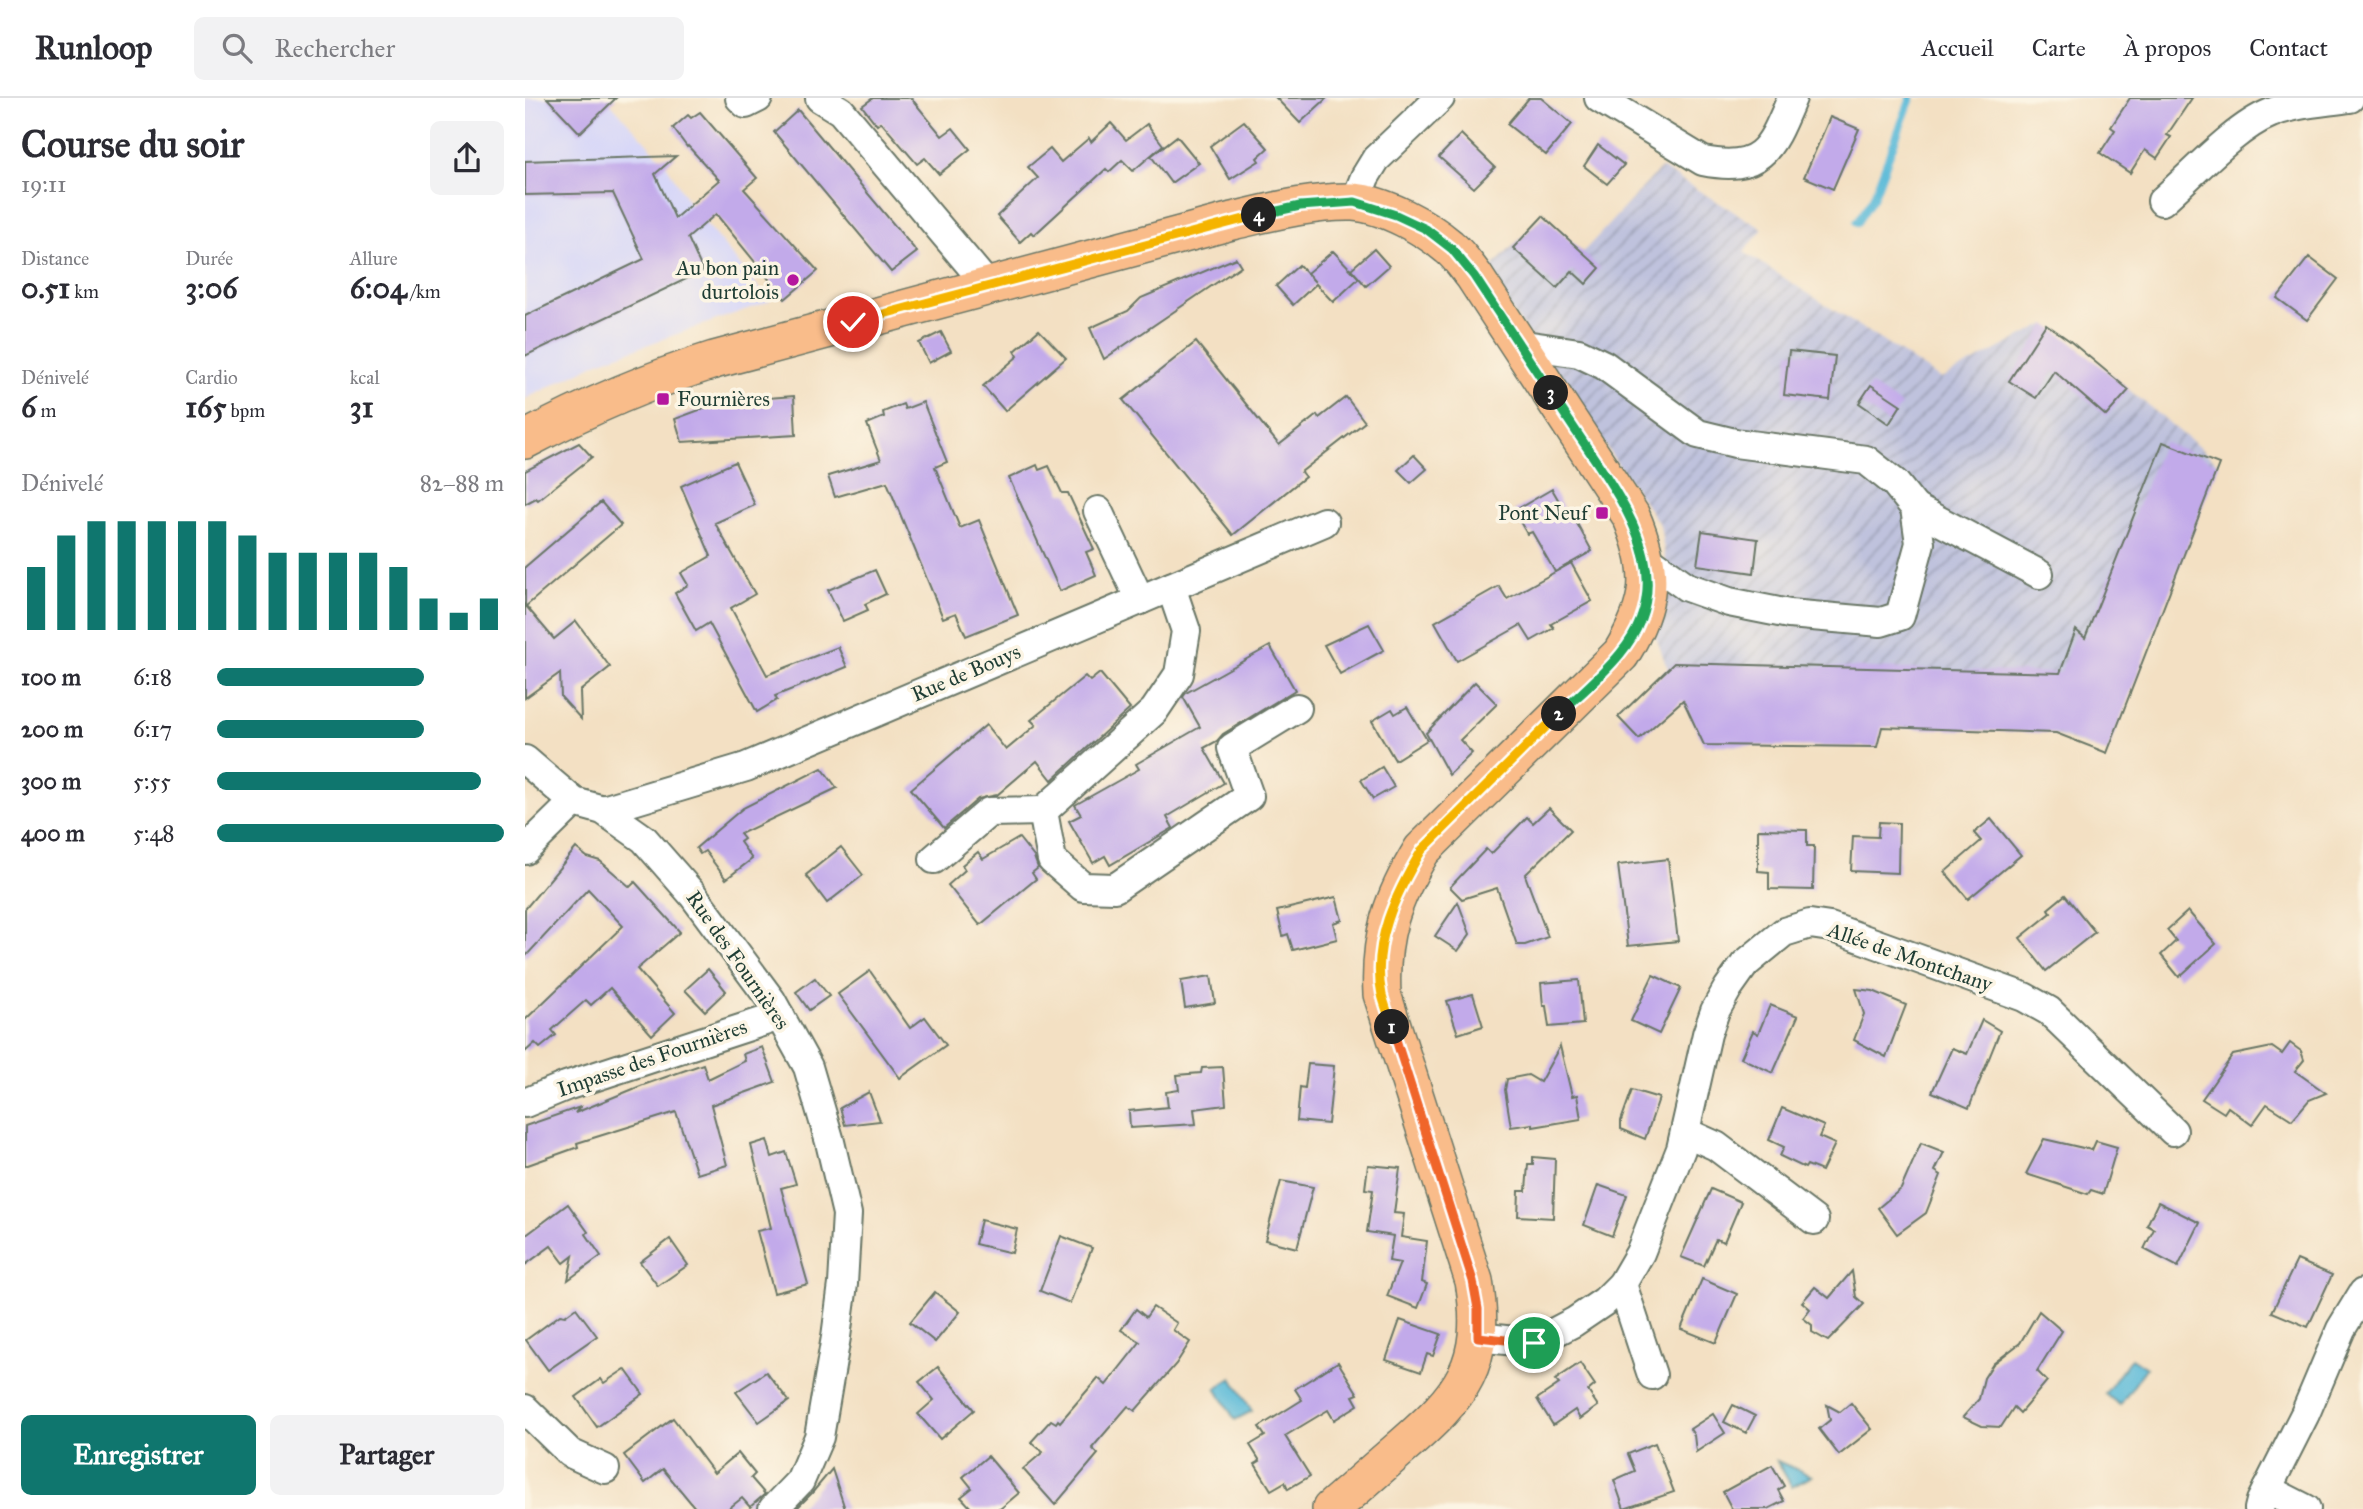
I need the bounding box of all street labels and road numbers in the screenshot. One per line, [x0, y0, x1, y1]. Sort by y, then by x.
street label: Rue de Bouys [908, 638, 1024, 708]
street label: Rue des Fournières [680, 886, 796, 1034]
street label: Allée de Montchany [1823, 916, 1997, 998]
street label: Impasse des Fournières [554, 1013, 750, 1103]

